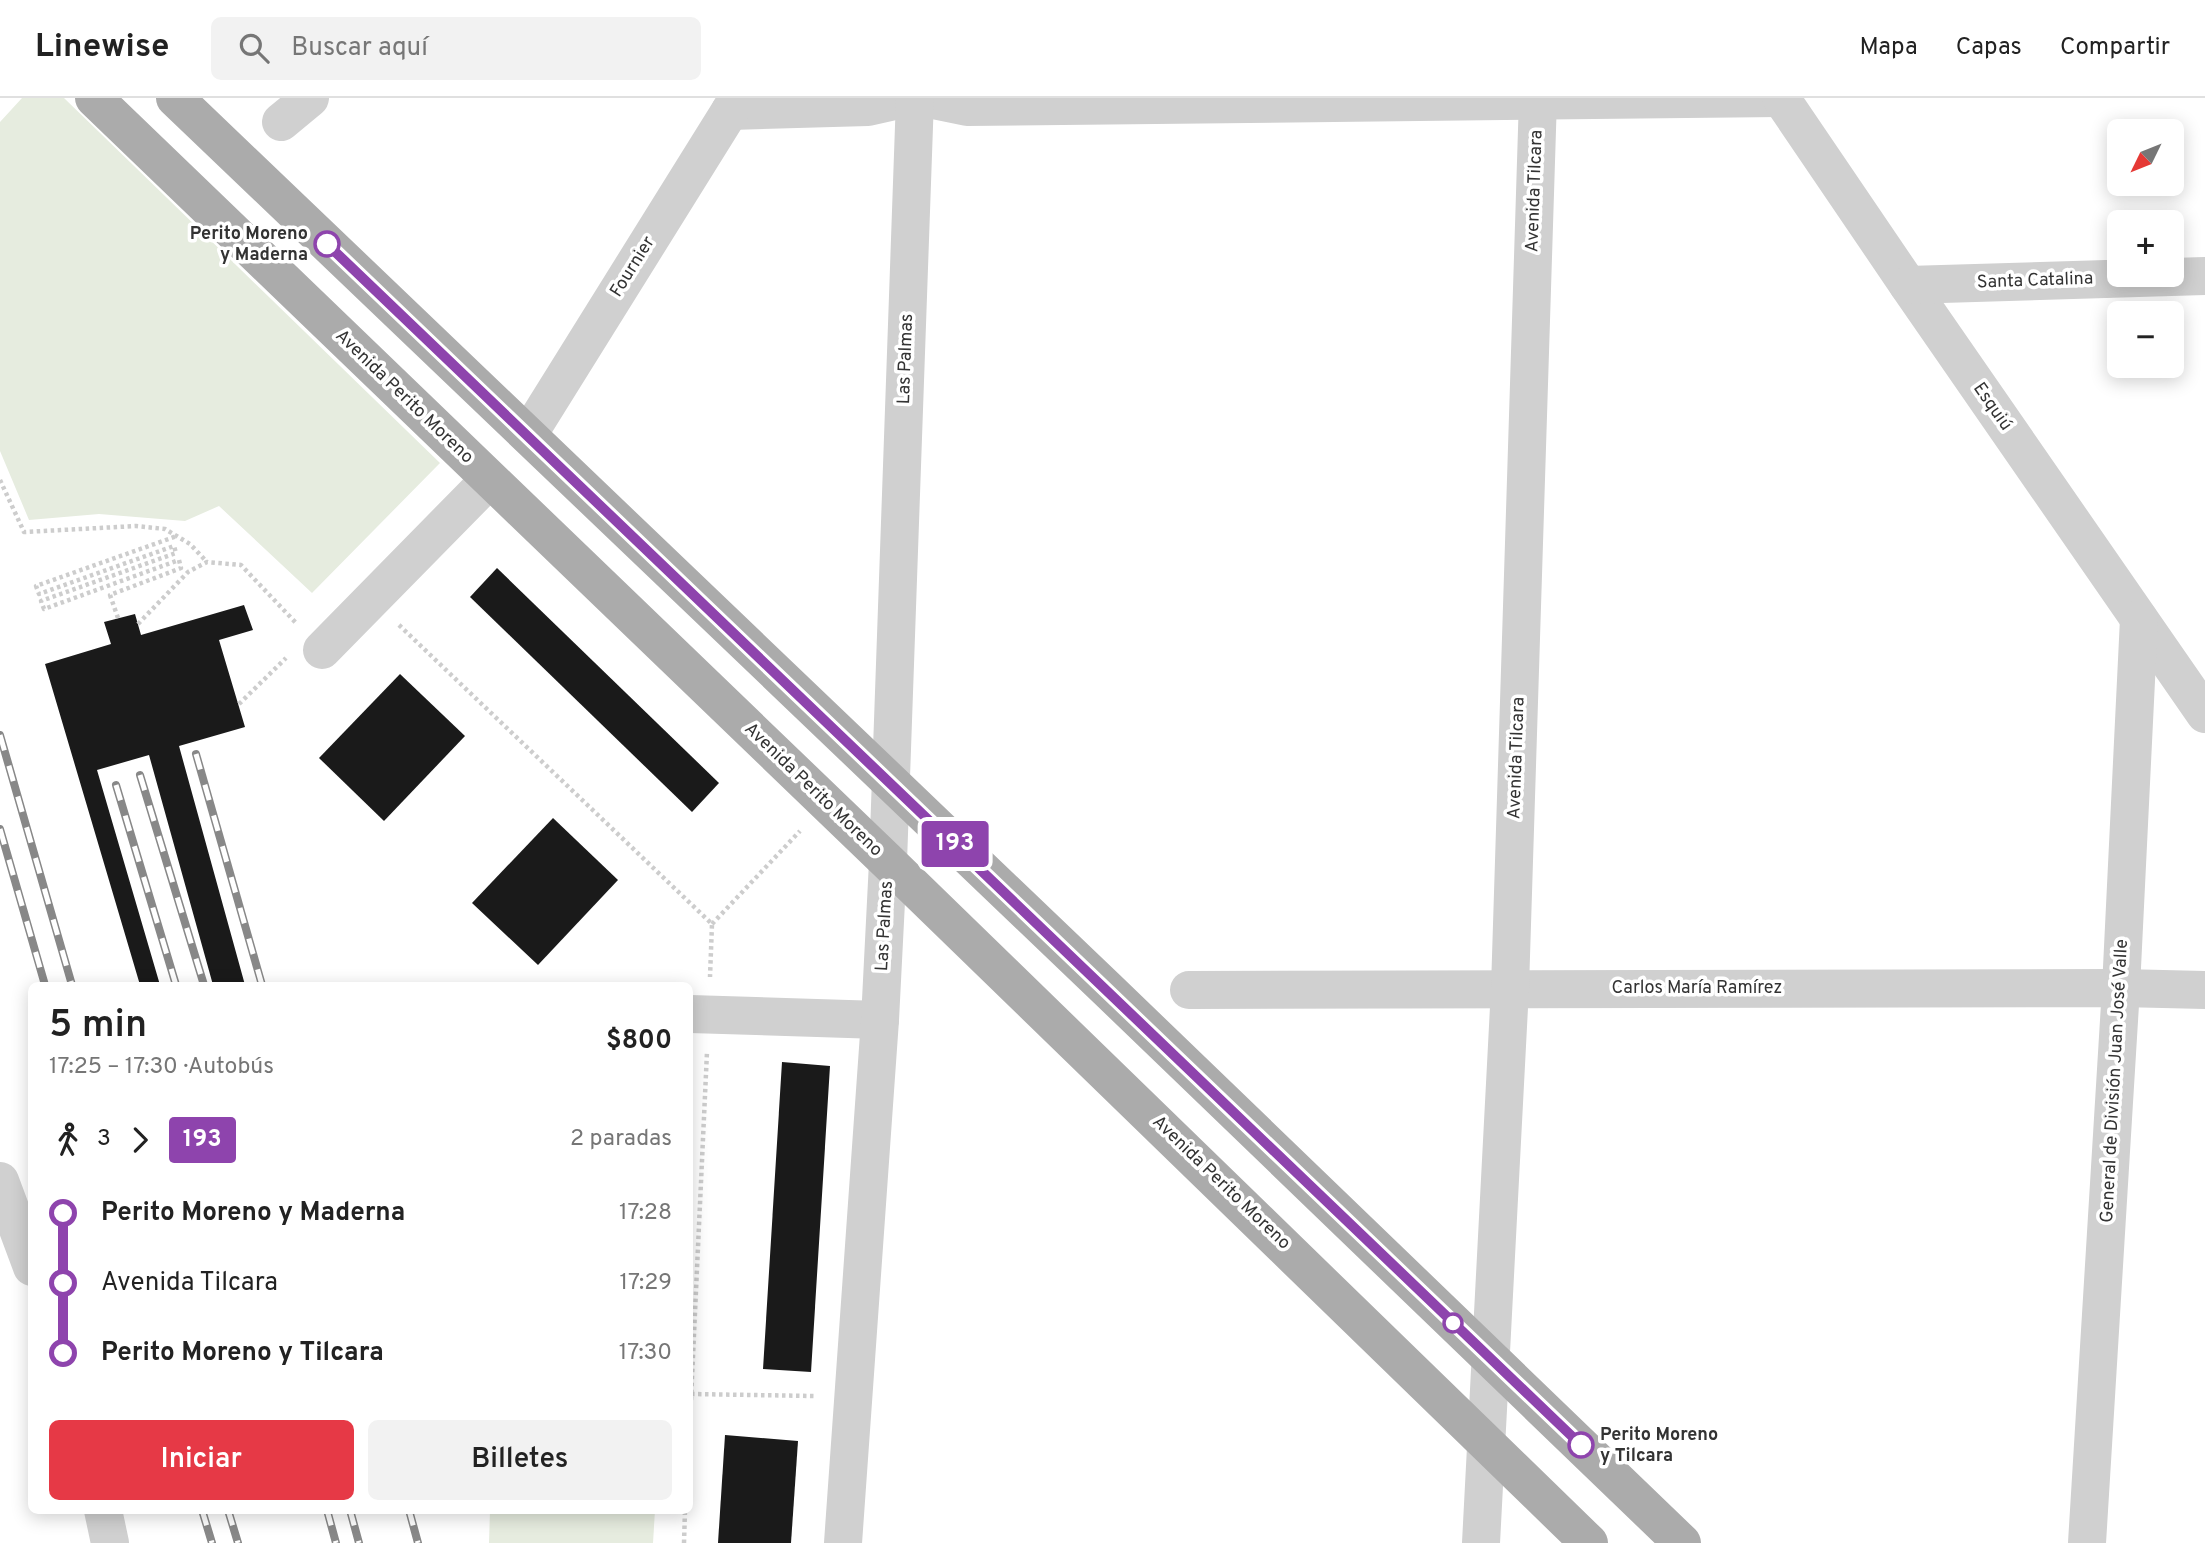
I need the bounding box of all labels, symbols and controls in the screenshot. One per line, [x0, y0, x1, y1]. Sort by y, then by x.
search box [211, 17, 701, 80]
text: Linewise [35, 27, 169, 69]
icon: search [235, 29, 273, 67]
text: Buscar aquí [291, 32, 428, 65]
text: Mapa [1860, 33, 1918, 63]
text: Capas [1956, 33, 2022, 63]
text: Compartir [2060, 33, 2170, 63]
north arrow [2107, 119, 2184, 196]
map controls [2107, 119, 2184, 378]
street label: Avenida Tilcara [1521, 129, 1549, 253]
button: + [2107, 210, 2184, 287]
place label: Perito Moreno y Maderna [190, 223, 308, 267]
marker: Perito Moreno y Maderna [314, 231, 340, 257]
street label: Fournier [605, 232, 661, 302]
street label: Santa Catalina [1976, 267, 2094, 295]
button: − [2107, 301, 2184, 378]
street label: Las Palmas [893, 313, 919, 405]
street label: Avenida Perito Moreno [330, 325, 478, 469]
street label: Esquiú [1967, 378, 2017, 436]
street label: Avenida Tilcara [1503, 696, 1531, 820]
street label: Avenida Perito Moreno [739, 718, 887, 862]
line badge: 193 [915, 821, 995, 867]
text: 193 [936, 829, 974, 859]
street label: Las Palmas [871, 880, 899, 972]
street label: General de División Juan José Valle [2096, 939, 2134, 1223]
street label: Carlos María Ramírez [1612, 977, 1782, 1000]
text: 5 min [49, 1002, 147, 1051]
text: $800 [606, 1025, 672, 1058]
text: 17:25 – 17:30 · Autobús [49, 1053, 274, 1082]
street label: Avenida Perito Moreno [1147, 1111, 1295, 1255]
icon: walk [49, 1121, 87, 1159]
icon: forward [121, 1121, 159, 1159]
text: 3 [97, 1125, 111, 1154]
text: 193 [183, 1125, 222, 1155]
text: 2 paradas [570, 1125, 672, 1154]
text: Perito Moreno y Maderna [101, 1197, 405, 1230]
text: 17:28 [619, 1199, 672, 1228]
text: Avenida Tilcara [101, 1267, 278, 1300]
text: 17:29 [619, 1269, 672, 1298]
unlabelled marker [1443, 1313, 1463, 1333]
text: Perito Moreno y Tilcara [101, 1337, 384, 1370]
text: 17:30 [619, 1339, 672, 1368]
button: Iniciar [49, 1420, 354, 1500]
button: Billetes [368, 1420, 672, 1500]
place label: Perito Moreno y Tilcara [1600, 1424, 1718, 1468]
marker: Perito Moreno y Tilcara [1568, 1432, 1594, 1458]

